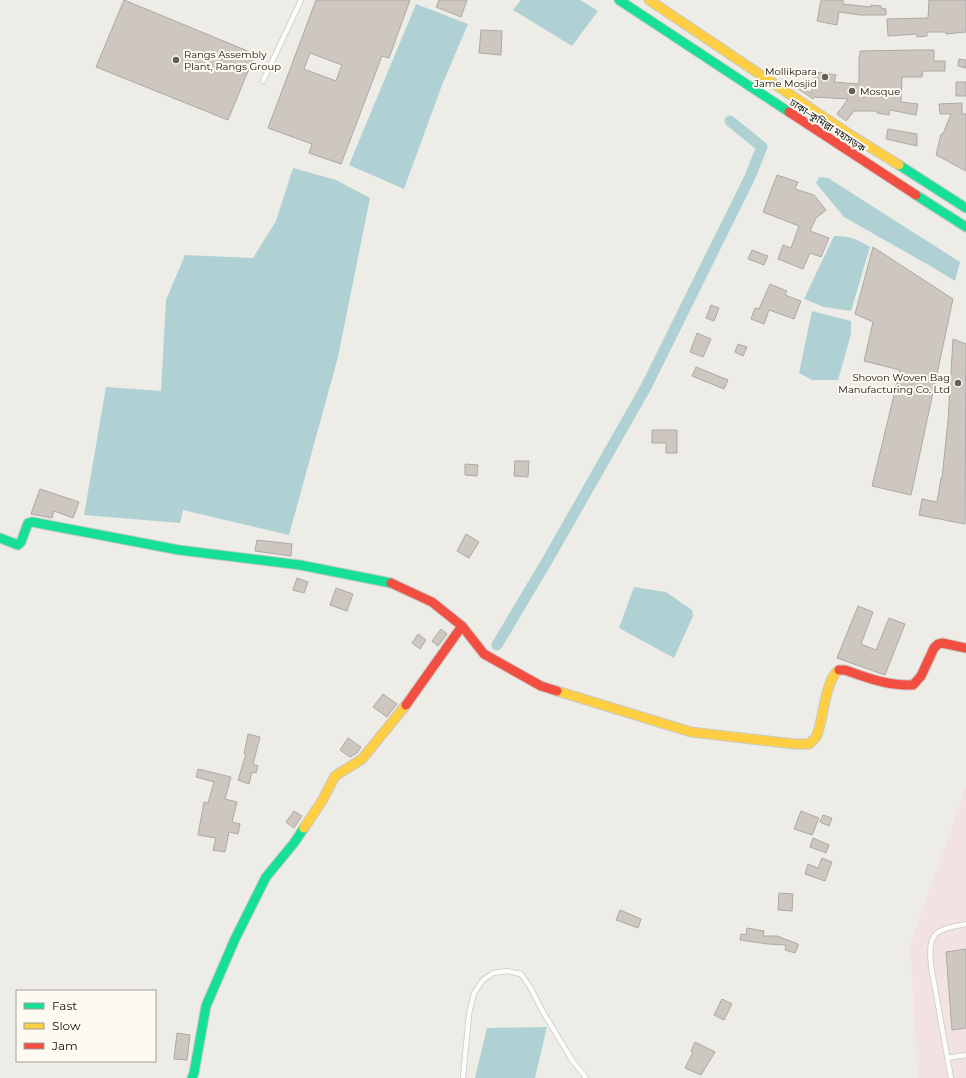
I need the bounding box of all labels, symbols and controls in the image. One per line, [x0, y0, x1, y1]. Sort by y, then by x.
place label: Rangs Assembly Plant, Rangs Group [184, 48, 281, 73]
marker: Rangs Assembly Plant, Rangs Group [171, 55, 181, 65]
place label: Mollikpara Jame Mosjid [753, 65, 817, 90]
marker: Mollikpara Jame Mosjid [820, 72, 830, 82]
place label: Mosque [860, 85, 900, 98]
marker: Mosque [847, 86, 857, 96]
street label: ঢাকা–কুমিল্লা মহাসড়ক [786, 95, 869, 155]
place label: Shovon Woven Bag Manufacturing Co. Ltd [838, 371, 950, 396]
marker: Shovon Woven Bag Manufacturing Co. Ltd [953, 378, 963, 388]
legend [16, 990, 156, 1062]
text: Fast [52, 998, 77, 1013]
text: Slow [52, 1018, 81, 1033]
text: Jam [51, 1038, 78, 1053]

